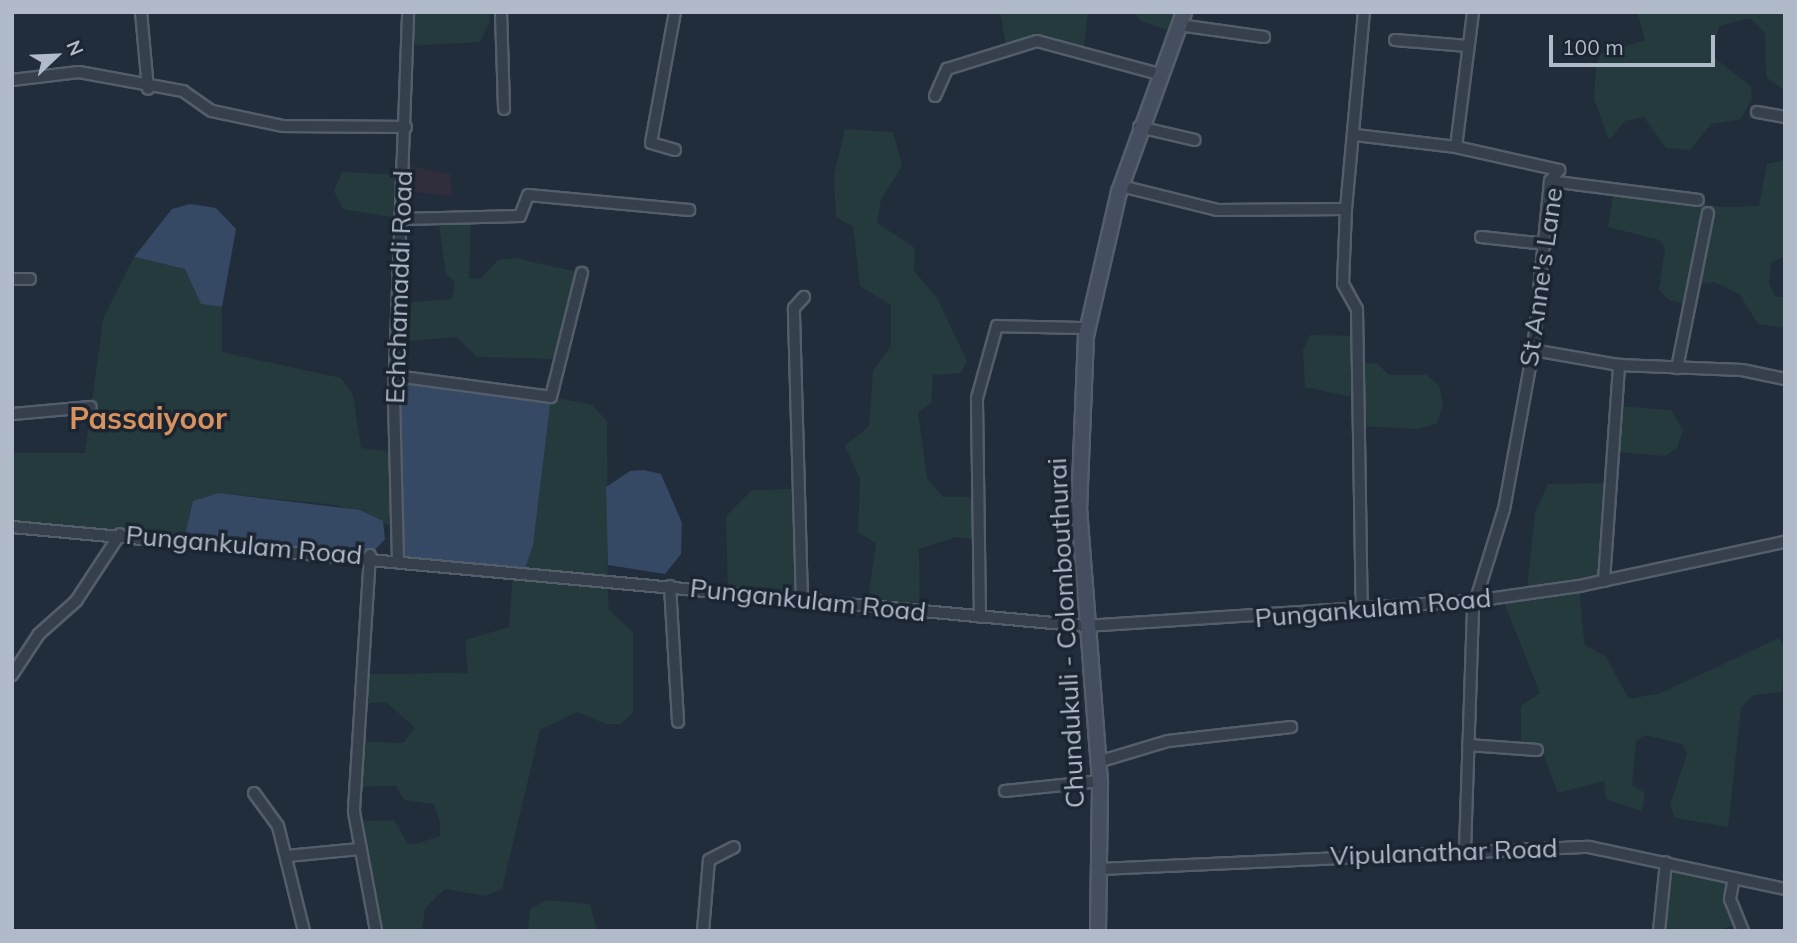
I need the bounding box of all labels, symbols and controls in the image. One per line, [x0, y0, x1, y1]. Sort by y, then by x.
north arrow [21, 21, 91, 91]
scale bar [1552, 21, 1718, 65]
text: 100 m [1562, 34, 1624, 60]
text: N [61, 36, 89, 59]
street label: Echchamaddi Road [379, 170, 419, 404]
street label: St Anne's Lane [1513, 186, 1569, 368]
district label: Passaiyoor [69, 400, 227, 436]
street label: Chundukuli - Colombouthurai [1041, 457, 1091, 809]
street label: Pungankulam Road [125, 519, 363, 571]
street label: Pungankulam Road [688, 572, 928, 628]
street label: Pungankulam Road [1254, 582, 1492, 634]
street label: Vipulanathar Road [1330, 832, 1558, 872]

